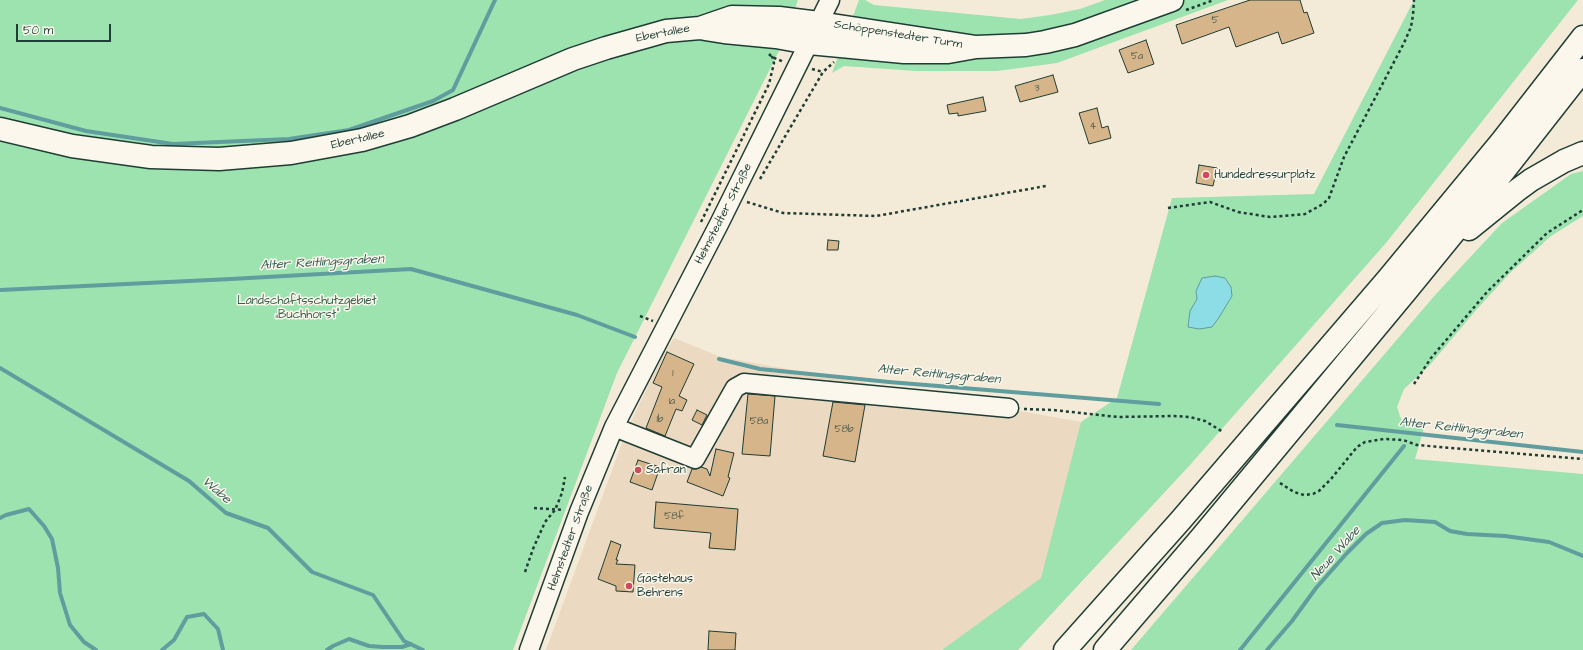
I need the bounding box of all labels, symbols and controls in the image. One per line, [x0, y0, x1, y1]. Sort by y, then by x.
house number: 5 [1211, 15, 1219, 27]
scale bar [18, 16, 113, 42]
street label: Schöppenstedter Turm [833, 18, 963, 52]
text: 50 m [23, 22, 53, 39]
street label: Ebertallee [635, 22, 691, 46]
house number: 5a [1131, 51, 1143, 63]
house number: 3 [1034, 83, 1040, 95]
house number: 4 [1090, 121, 1096, 133]
street label: Ebertallee [330, 127, 386, 153]
street label: Helmstedter Straße [692, 161, 756, 267]
place label: Hundedressurplatz [1214, 168, 1315, 182]
marker: Hundedressurplatz [1201, 170, 1211, 180]
water label: Alter Reitlingsgraben [260, 252, 384, 274]
park label: Landschaftsschutzgebiet „Buchhorst“ [237, 294, 377, 322]
water label: Alter Reitlingsgraben [877, 362, 1001, 388]
house number: 1 [672, 368, 674, 380]
house number: 1a [669, 396, 675, 408]
house number: 1b [657, 414, 663, 426]
water label: Alter Reitlingsgraben [1399, 415, 1523, 443]
house number: 58a [750, 416, 768, 428]
house number: 58b [834, 424, 854, 436]
place label: Safran [646, 463, 686, 477]
marker: Safran [633, 465, 643, 475]
water label: Wabe [198, 474, 234, 508]
street label: Helmstedter Straße [545, 483, 597, 593]
house number: 58f [664, 511, 684, 523]
water label: Neue Wabe [1308, 524, 1364, 584]
place label: Gästehaus Behrens [637, 572, 693, 600]
marker: Gästehaus Behrens [624, 581, 634, 591]

